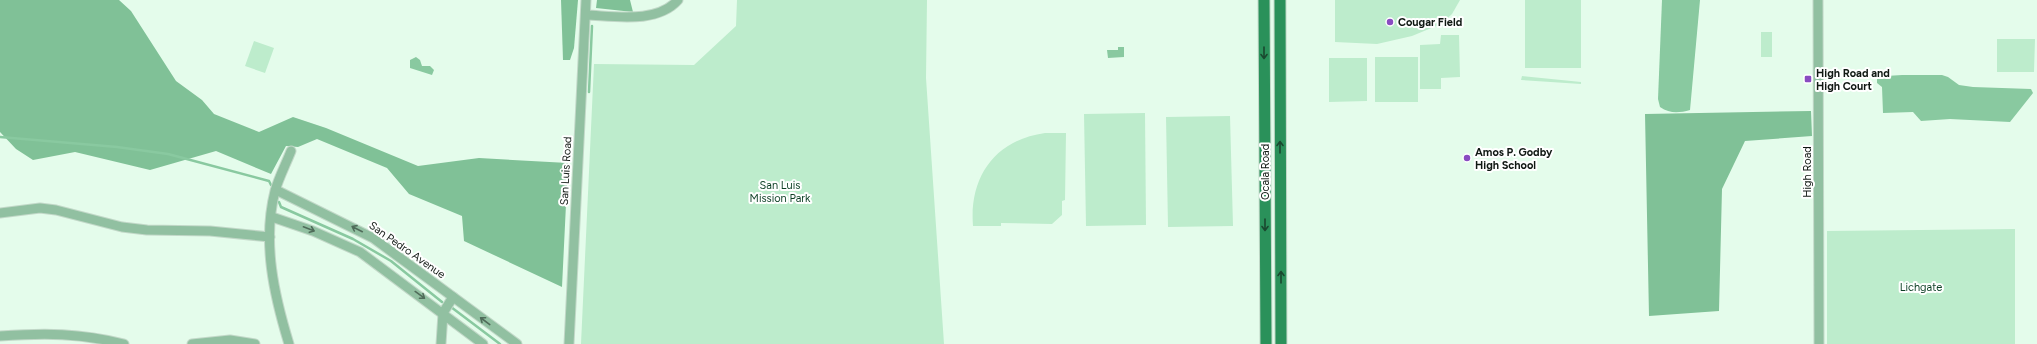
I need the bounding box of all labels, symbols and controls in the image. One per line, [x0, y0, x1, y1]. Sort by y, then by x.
place label: Cougar Field [1398, 16, 1462, 29]
marker: Cougar Field [1385, 17, 1395, 27]
one-way arrow [1260, 46, 1268, 59]
place label: High Road and High Court [1816, 67, 1890, 93]
marker: High Road and High Court [1803, 74, 1813, 84]
street label: San Luis Road [558, 136, 574, 206]
one-way arrow [1276, 141, 1284, 154]
street label: Ocala Road [1259, 144, 1272, 200]
place label: Amos P. Godby High School [1475, 146, 1553, 172]
street label: High Road [1801, 146, 1814, 198]
marker: Amos P. Godby High School [1462, 153, 1472, 163]
park label: San Luis Mission Park [750, 179, 811, 205]
one-way arrow [1261, 218, 1269, 231]
street label: San Pedro Avenue [366, 219, 448, 281]
one-way arrow [302, 225, 314, 233]
one-way arrow [351, 225, 363, 233]
one-way arrow [1277, 271, 1285, 284]
park label: Lichgate [1900, 281, 1942, 294]
one-way arrow [414, 291, 425, 299]
one-way arrow [480, 317, 491, 325]

